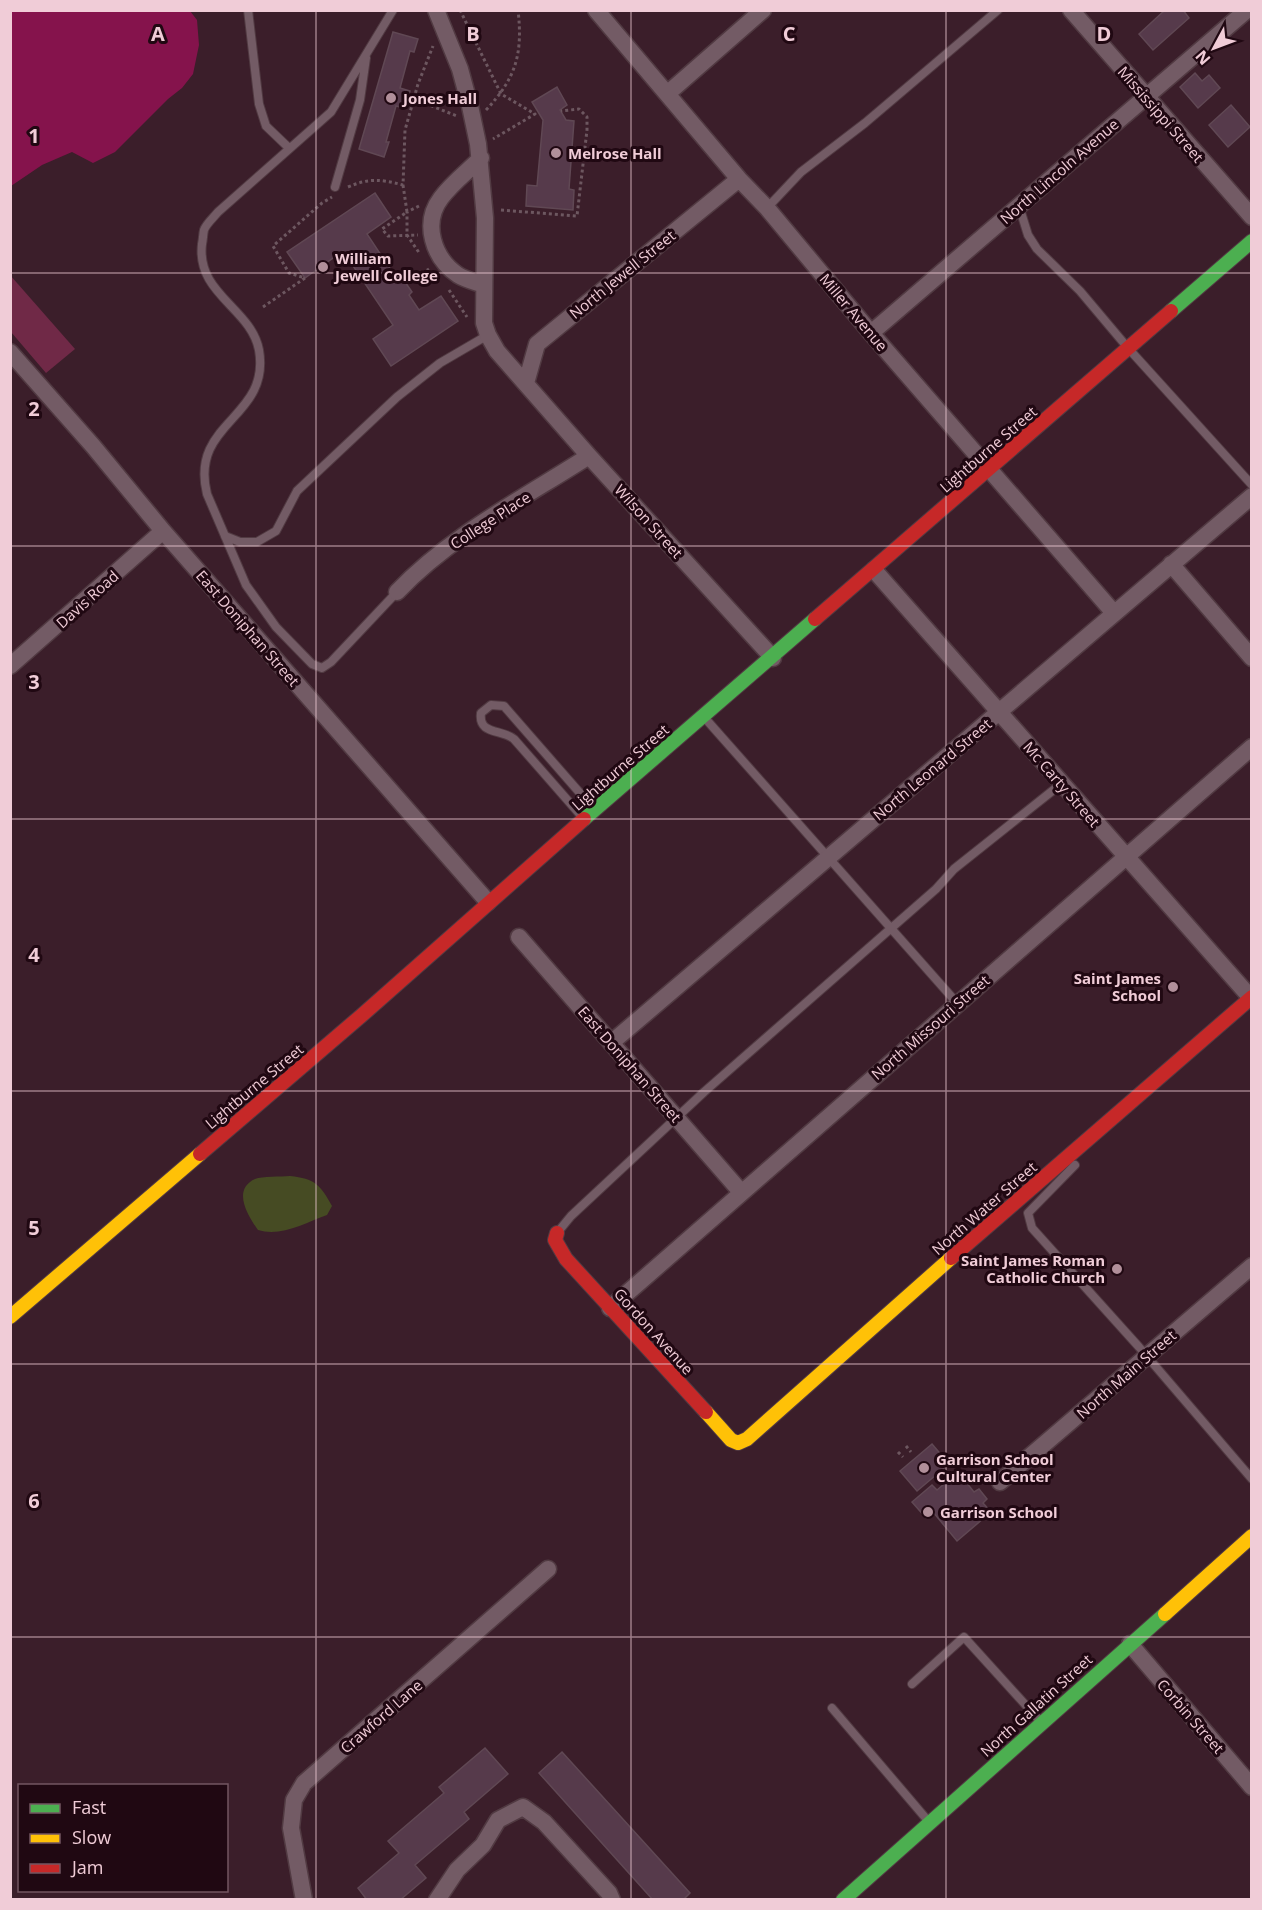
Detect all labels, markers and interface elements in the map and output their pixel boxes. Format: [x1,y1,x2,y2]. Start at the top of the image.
north arrow [1184,18,1244,78]
text: A [151,20,165,47]
text: B [466,20,480,47]
text: C [783,20,796,47]
text: D [1097,20,1111,47]
text: N [1190,46,1215,70]
street label: Mississippi Street [1114,62,1208,166]
place label: Jones Hall [401,88,477,108]
marker: Jones Hall [384,91,398,105]
street label: North Lincoln Avenue [995,114,1123,228]
text: 1 [28,122,40,149]
place label: Melrose Hall [568,143,662,163]
marker: Melrose Hall [549,146,563,160]
street label: North Jewell Street [565,225,679,323]
place label: William Jewell College [333,248,438,285]
marker: William Jewell College [316,260,330,274]
street label: Miller Avenue [816,269,892,355]
text: 2 [28,395,40,422]
street label: Lightburne Street [935,401,1041,497]
street label: Wilson Street [611,480,687,562]
street label: College Place [446,487,534,553]
street label: Davis Road [52,566,122,632]
street label: East Doniphan Street [192,566,304,690]
text: 3 [28,668,40,695]
street label: North Leonard Street [869,714,995,824]
street label: Lightburne Street [567,719,673,815]
street label: Mc Carty Street [1019,737,1105,831]
text: 4 [28,941,40,968]
place label: Saint James School [1074,968,1161,1005]
street label: North Missouri Street [867,970,993,1084]
marker: Saint James School [1166,980,1180,994]
street label: East Doniphan Street [574,1002,686,1126]
street label: Lightburne Street [201,1039,307,1133]
street label: North Water Street [927,1157,1041,1259]
text: 5 [28,1214,40,1241]
place label: Saint James Roman Catholic Church [961,1250,1105,1287]
marker: Saint James Roman Catholic Church [1110,1262,1124,1276]
street label: Gordon Avenue [610,1284,698,1378]
street label: North Main Street [1072,1325,1180,1423]
place label: Garrison School Cultural Center [936,1449,1054,1486]
marker: Garrison School Cultural Center [917,1461,931,1475]
text: 6 [28,1487,40,1514]
place label: Garrison School [940,1502,1058,1522]
marker: Garrison School [921,1505,935,1519]
street label: North Gallatin Street [976,1649,1096,1761]
street label: Crawford Lane [336,1675,426,1757]
street label: Corbin Street [1153,1675,1229,1757]
legend [18,1784,228,1892]
text: Fast [72,1795,106,1819]
text: Slow [72,1825,111,1849]
text: Jam [70,1855,104,1879]

